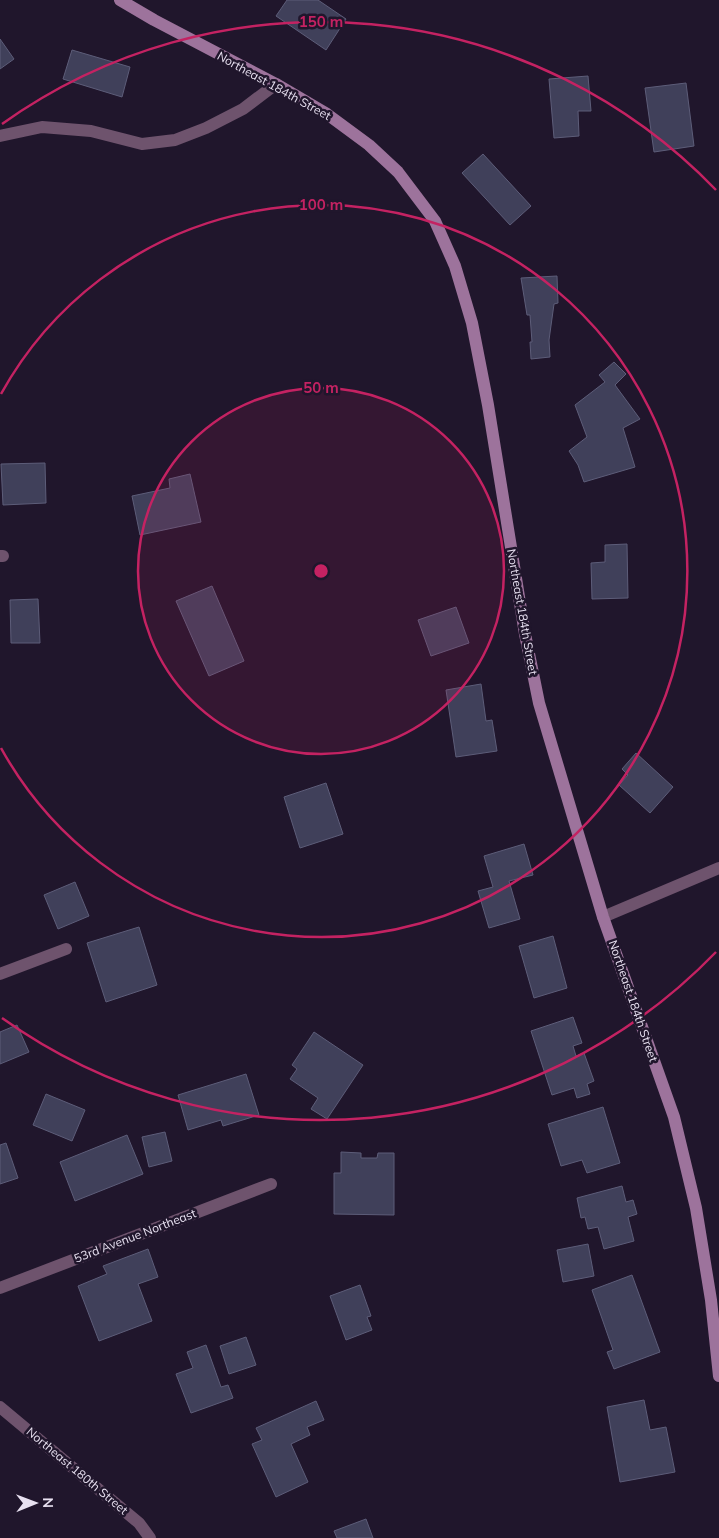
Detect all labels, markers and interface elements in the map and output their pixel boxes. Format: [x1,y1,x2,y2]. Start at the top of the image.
text: 150 m [299,12,343,31]
street label: Northeast 184th Street [215,48,334,123]
text: 100 m [299,195,343,214]
text: 50 m [303,378,339,397]
street label: Northeast 184th Street [504,548,541,676]
centre of rings [312,562,330,580]
street label: Northeast 184th Street [606,938,661,1064]
street label: 53rd Avenue Northeast [72,1205,198,1266]
street label: Northeast 180th Street [23,1424,131,1518]
north arrow [10,1478,60,1528]

